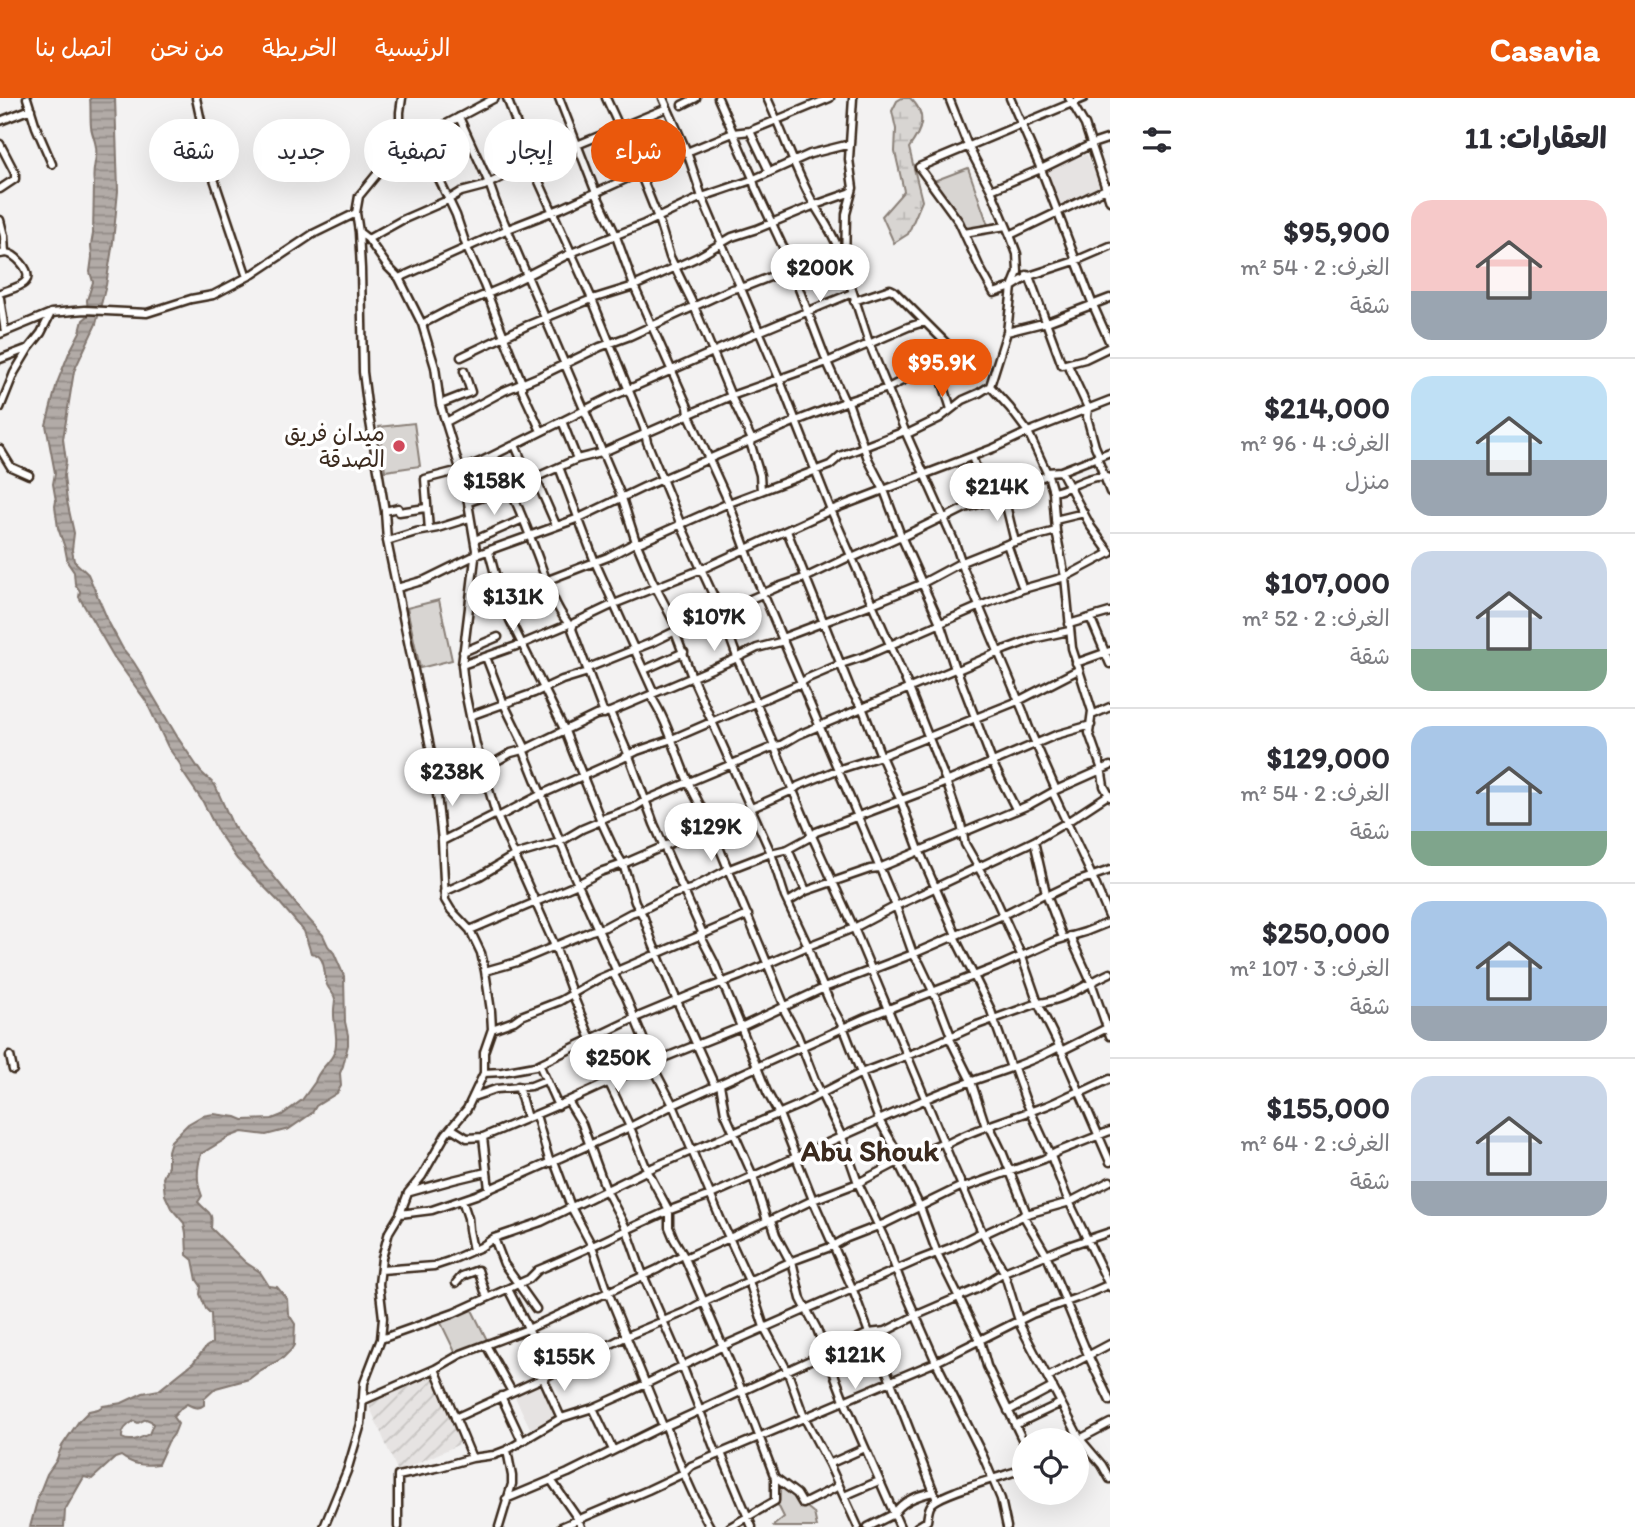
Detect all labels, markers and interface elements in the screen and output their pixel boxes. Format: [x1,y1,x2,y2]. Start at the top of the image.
text: Casavia [1490,30,1600,69]
text: اتصل بنا [35,33,112,62]
text: من نحن [150,33,224,62]
text: الخريطة [262,33,337,62]
text: الرئيسية [375,33,450,62]
chip: شقة [149,119,239,182]
chip: جديد [253,119,350,182]
chip: تصفية [364,119,470,182]
chip: إيجار [484,119,577,182]
chip: شراء [591,119,686,182]
text: العقارات: 11 [1465,119,1607,156]
icon: filters [1138,121,1176,159]
text: $95,900 [1284,213,1390,250]
icon: home [1467,228,1551,312]
pin: $200K [771,244,869,304]
text: $200K [787,253,853,281]
text: الغرف: 2 · 54 m² [1241,253,1390,281]
text: شقة [1350,291,1390,319]
pin: $95.9K [885,340,999,399]
text: $95.9K [908,348,976,376]
text: $214,000 [1265,389,1390,426]
icon: home [1467,404,1551,488]
place label: ميدان فريق الصدقة [284,419,385,473]
text: الغرف: 4 · 96 m² [1241,429,1390,457]
marker: ميدان فريق الصدقة [391,438,407,454]
pin: $158K [445,458,543,517]
pin: $214K [948,464,1046,523]
text: $158K [463,466,525,494]
text: منزل [1345,467,1390,495]
text: $214K [966,472,1028,500]
text: $107,000 [1265,564,1390,601]
pin: $131K [464,574,562,633]
icon: home [1467,579,1551,663]
text: $131K [483,582,543,610]
pin: $107K [665,594,763,653]
text: $107K [683,602,745,630]
text: الغرف: 2 · 52 m² [1242,604,1390,632]
text: شقة [1350,642,1390,670]
text: $129,000 [1267,739,1390,776]
pin: $238K [403,748,501,808]
icon: home [1467,754,1551,838]
text: $238K [420,757,484,785]
text: الغرف: 2 · 54 m² [1241,779,1390,807]
pin: $129K [662,804,760,863]
text: $129K [680,812,742,840]
text: شقة [1350,817,1390,845]
text: $250,000 [1262,914,1390,951]
icon: home [1467,929,1551,1013]
text: الغرف: 3 · 107 m² [1230,954,1390,982]
text: شقة [1350,992,1390,1020]
pin: $250K [569,1034,667,1094]
text: $250K [586,1043,650,1071]
text: $155,000 [1267,1089,1390,1126]
icon: home [1467,1104,1551,1188]
text: الغرف: 2 · 64 m² [1240,1129,1390,1157]
district label: Abu Shouk [800,1132,939,1169]
text: شقة [1350,1167,1390,1195]
pin: $121K [806,1332,904,1391]
pin: $155K [515,1334,613,1393]
text: $121K [825,1340,885,1368]
text: $155K [533,1342,595,1370]
map controls [1012,1428,1089,1505]
button: locate [1012,1428,1089,1505]

